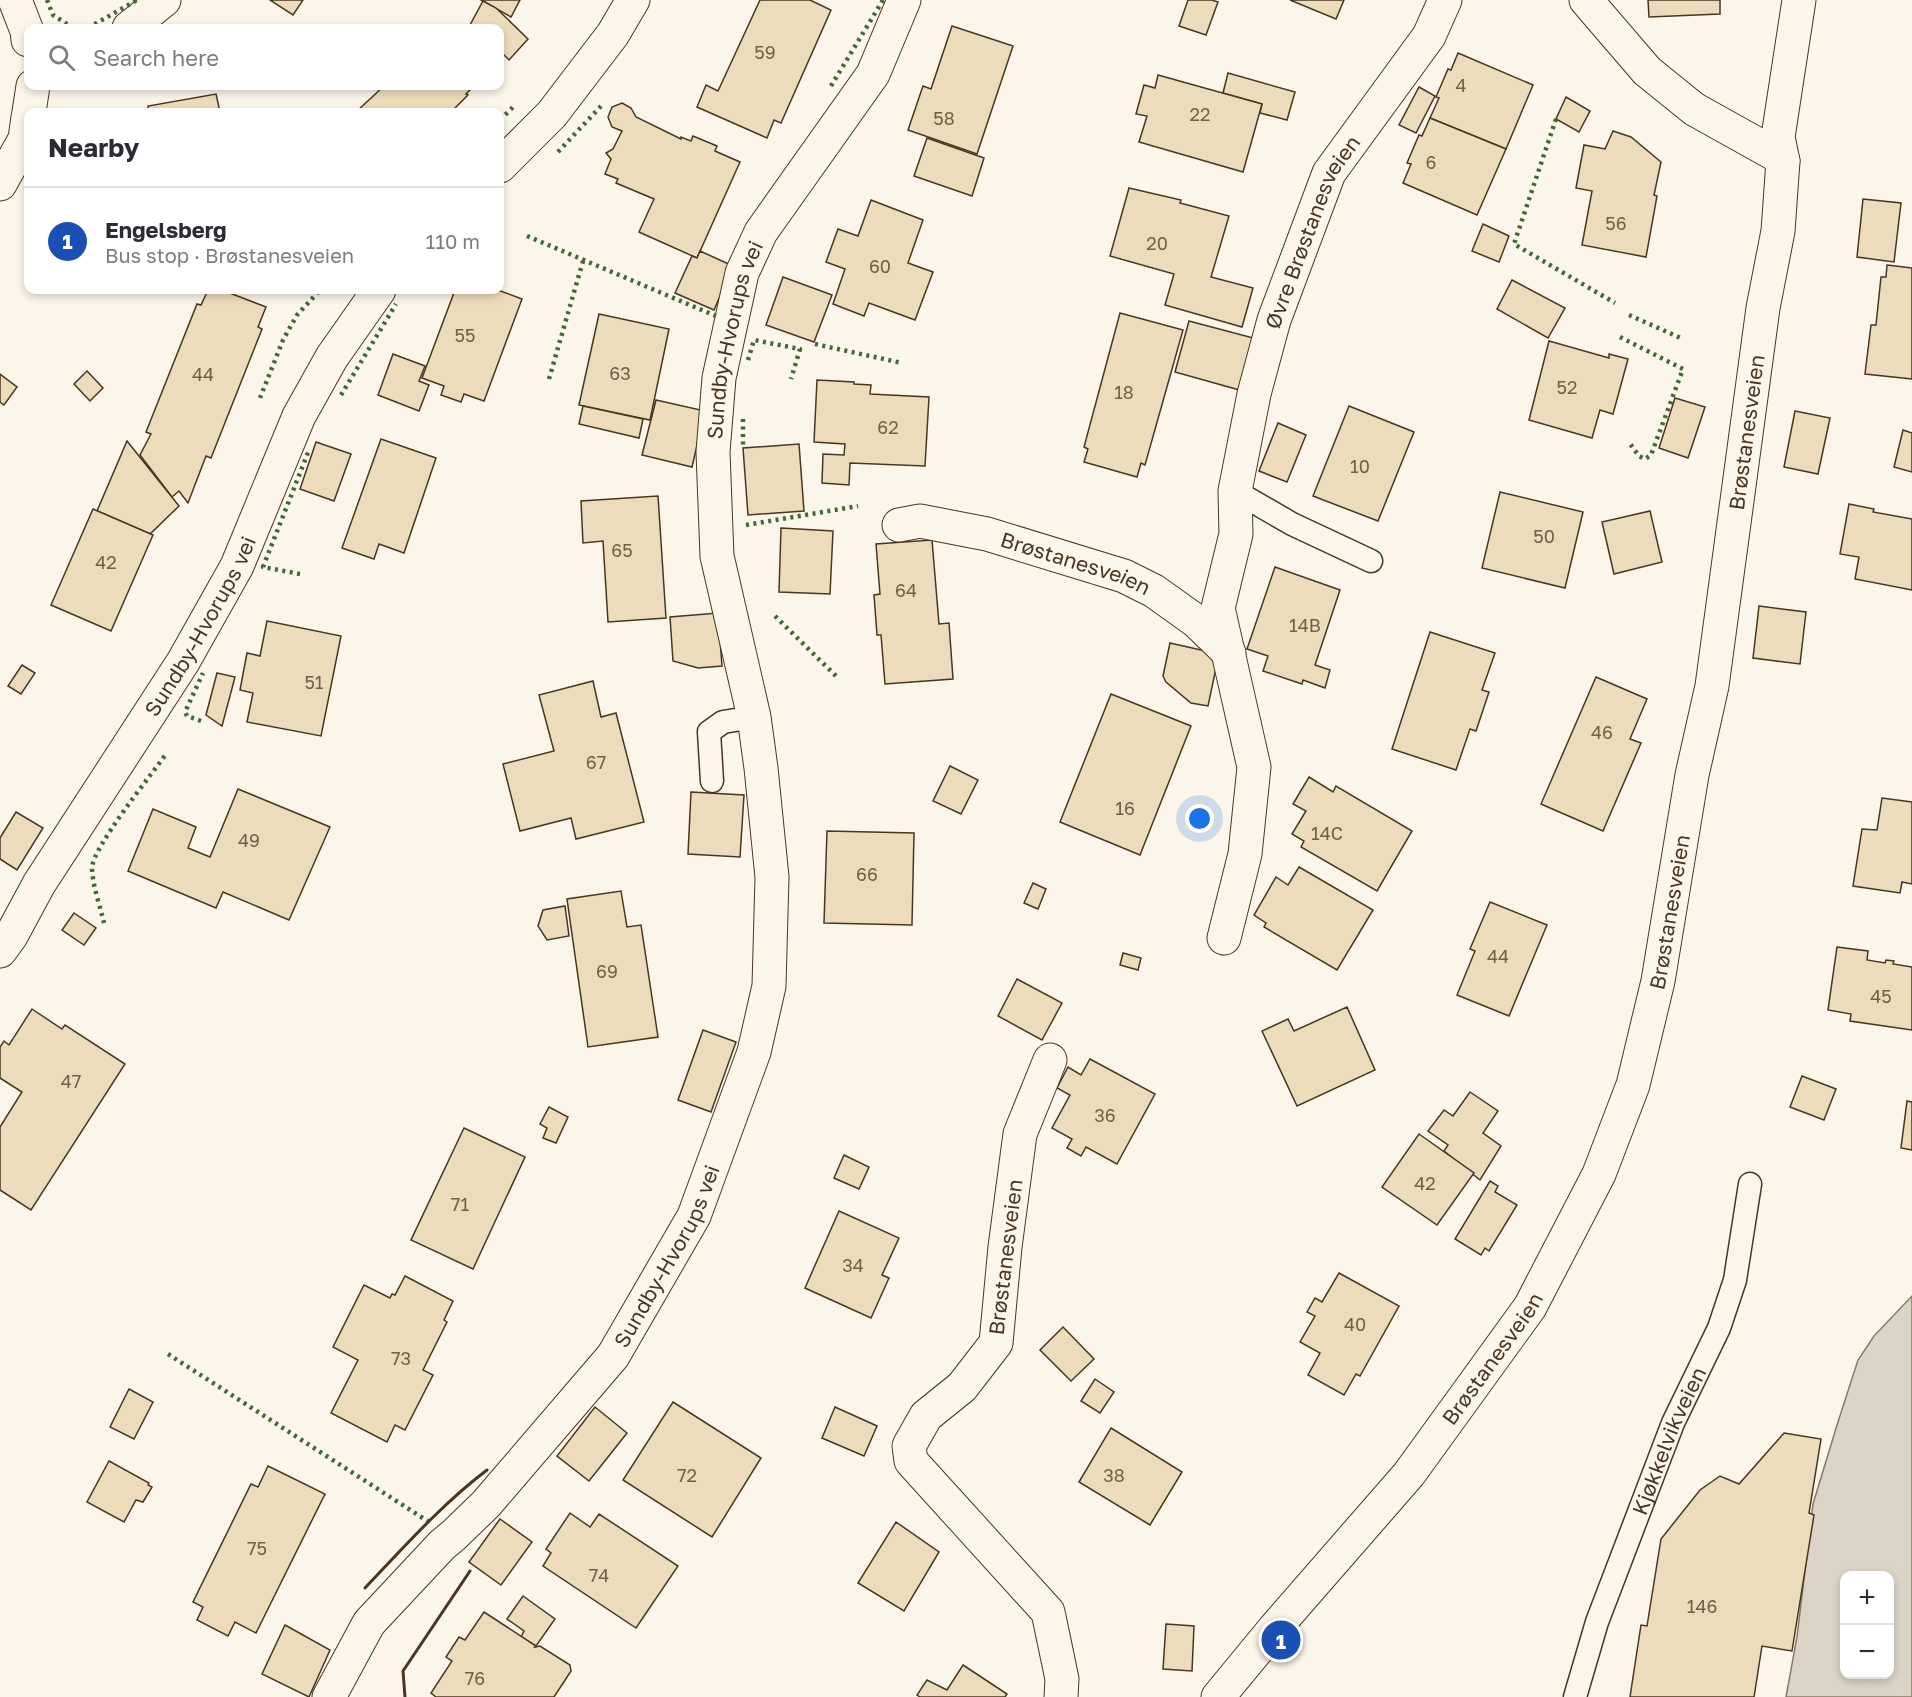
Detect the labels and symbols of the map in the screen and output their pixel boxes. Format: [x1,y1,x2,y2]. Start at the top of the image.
house number: 59 [754,41,776,63]
house number: 4 [1456,74,1467,96]
house number: 22 [1190,103,1210,125]
house number: 58 [933,107,955,129]
street label: Øvre Brøstanesveien [1259,130,1365,332]
house number: 6 [1426,151,1436,173]
house number: 56 [1605,212,1627,234]
house number: 20 [1146,232,1168,254]
street label: Sundby-Hvorups vei [701,236,768,440]
house number: 60 [869,255,891,277]
house number: 55 [455,324,475,346]
street label: Brøstanesveien [1723,353,1770,512]
house number: 63 [609,362,631,384]
house number: 44 [192,363,214,385]
house number: 52 [1557,376,1577,398]
house number: 18 [1114,381,1134,403]
house number: 62 [877,416,899,438]
house number: 10 [1350,455,1370,477]
house number: 50 [1533,525,1555,547]
street label: Brøstanesveien [998,526,1155,600]
street label: Sundby-Hvorups vei [138,532,261,721]
house number: 65 [611,539,633,561]
house number: 42 [95,551,117,573]
house number: 64 [895,579,917,601]
house number: 14B [1289,614,1321,636]
house number: 51 [304,671,324,693]
house number: 46 [1591,721,1613,743]
house number: 67 [586,751,606,773]
house number: 16 [1115,797,1135,819]
your location [1185,804,1214,833]
house number: 14C [1311,822,1343,844]
house number: 49 [238,829,260,851]
street label: Brøstanesveien [1643,832,1695,992]
house number: 66 [856,863,878,885]
house number: 44 [1487,945,1509,967]
house number: 69 [596,960,618,982]
house number: 45 [1870,985,1892,1007]
house number: 47 [61,1070,81,1092]
house number: 36 [1094,1104,1116,1126]
street label: Sundby-Hvorups vei [608,1161,725,1352]
house number: 42 [1414,1172,1436,1194]
street label: Brøstanesveien [983,1178,1027,1336]
house number: 71 [451,1193,469,1215]
house number: 34 [842,1254,864,1276]
street label: Brøstanesveien [1436,1288,1548,1430]
house number: 40 [1344,1313,1366,1335]
house number: 73 [391,1347,411,1369]
street label: Kjøkkelvikveien [1626,1362,1711,1519]
house number: 72 [677,1464,697,1486]
house number: 38 [1103,1464,1125,1486]
house number: 75 [247,1537,267,1559]
house number: 74 [589,1564,609,1586]
house number: 146 [1687,1595,1717,1617]
pin: 1 [1262,1618,1300,1662]
house number: 76 [465,1667,485,1689]

